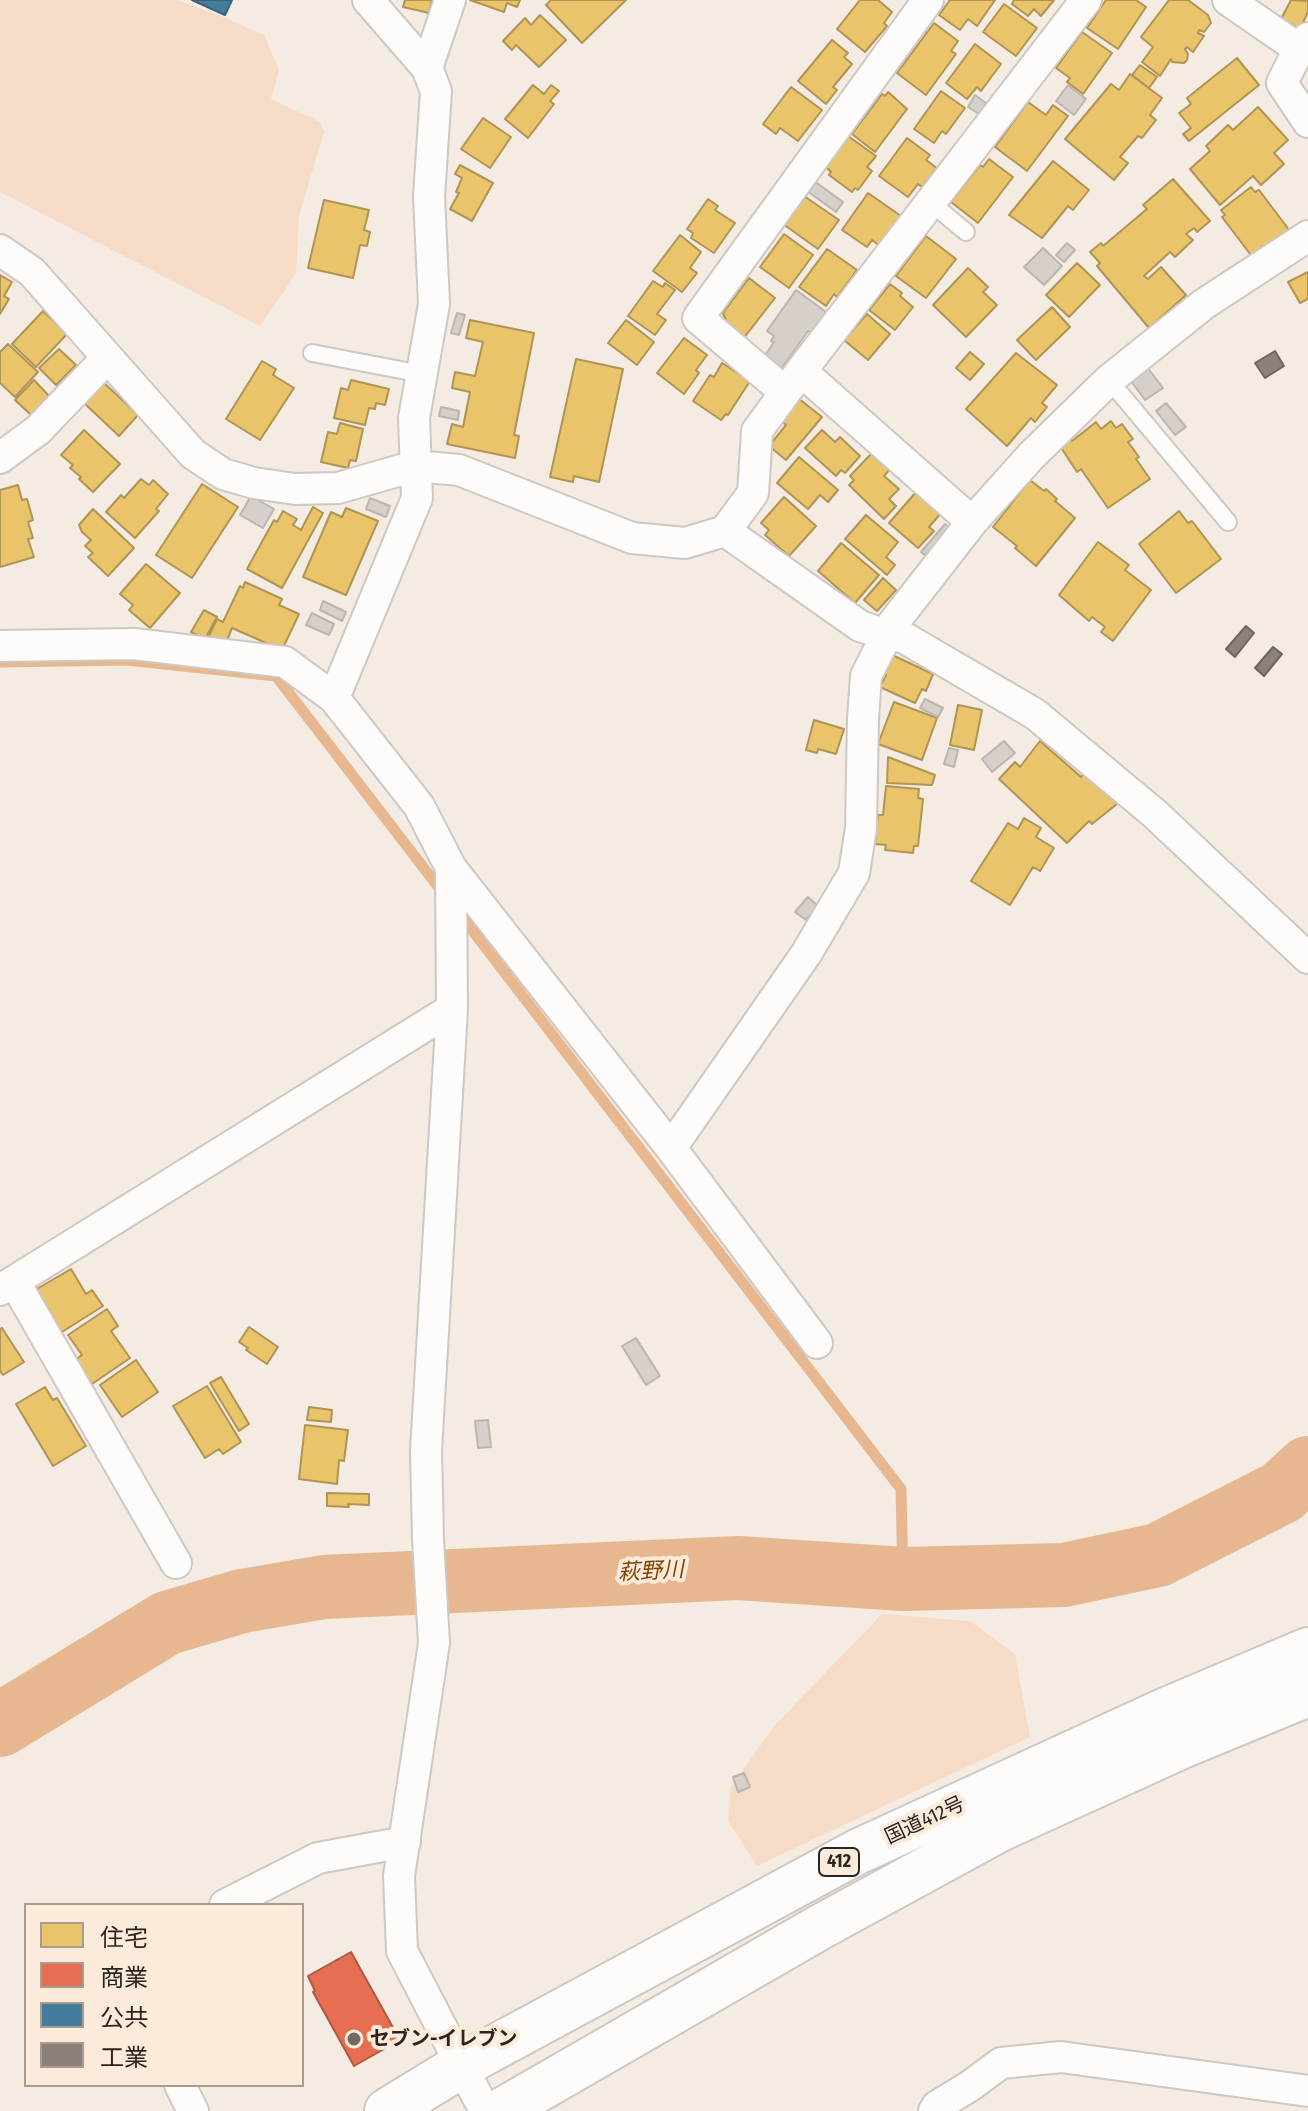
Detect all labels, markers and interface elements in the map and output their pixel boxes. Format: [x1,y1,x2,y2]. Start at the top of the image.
water label: 萩野川 [617,1557,685,1587]
street label: 国道412号 [881,1792,969,1850]
road number: 412 [819,1848,859,1876]
legend [24,1903,304,2087]
text: 住宅 [100,1924,148,1952]
text: 商業 [100,1964,148,1992]
text: 公共 [100,2004,148,2032]
place label: セブン-イレブン [370,2027,517,2051]
marker: セブン-イレブン [345,2030,363,2048]
text: 工業 [100,2044,148,2072]

